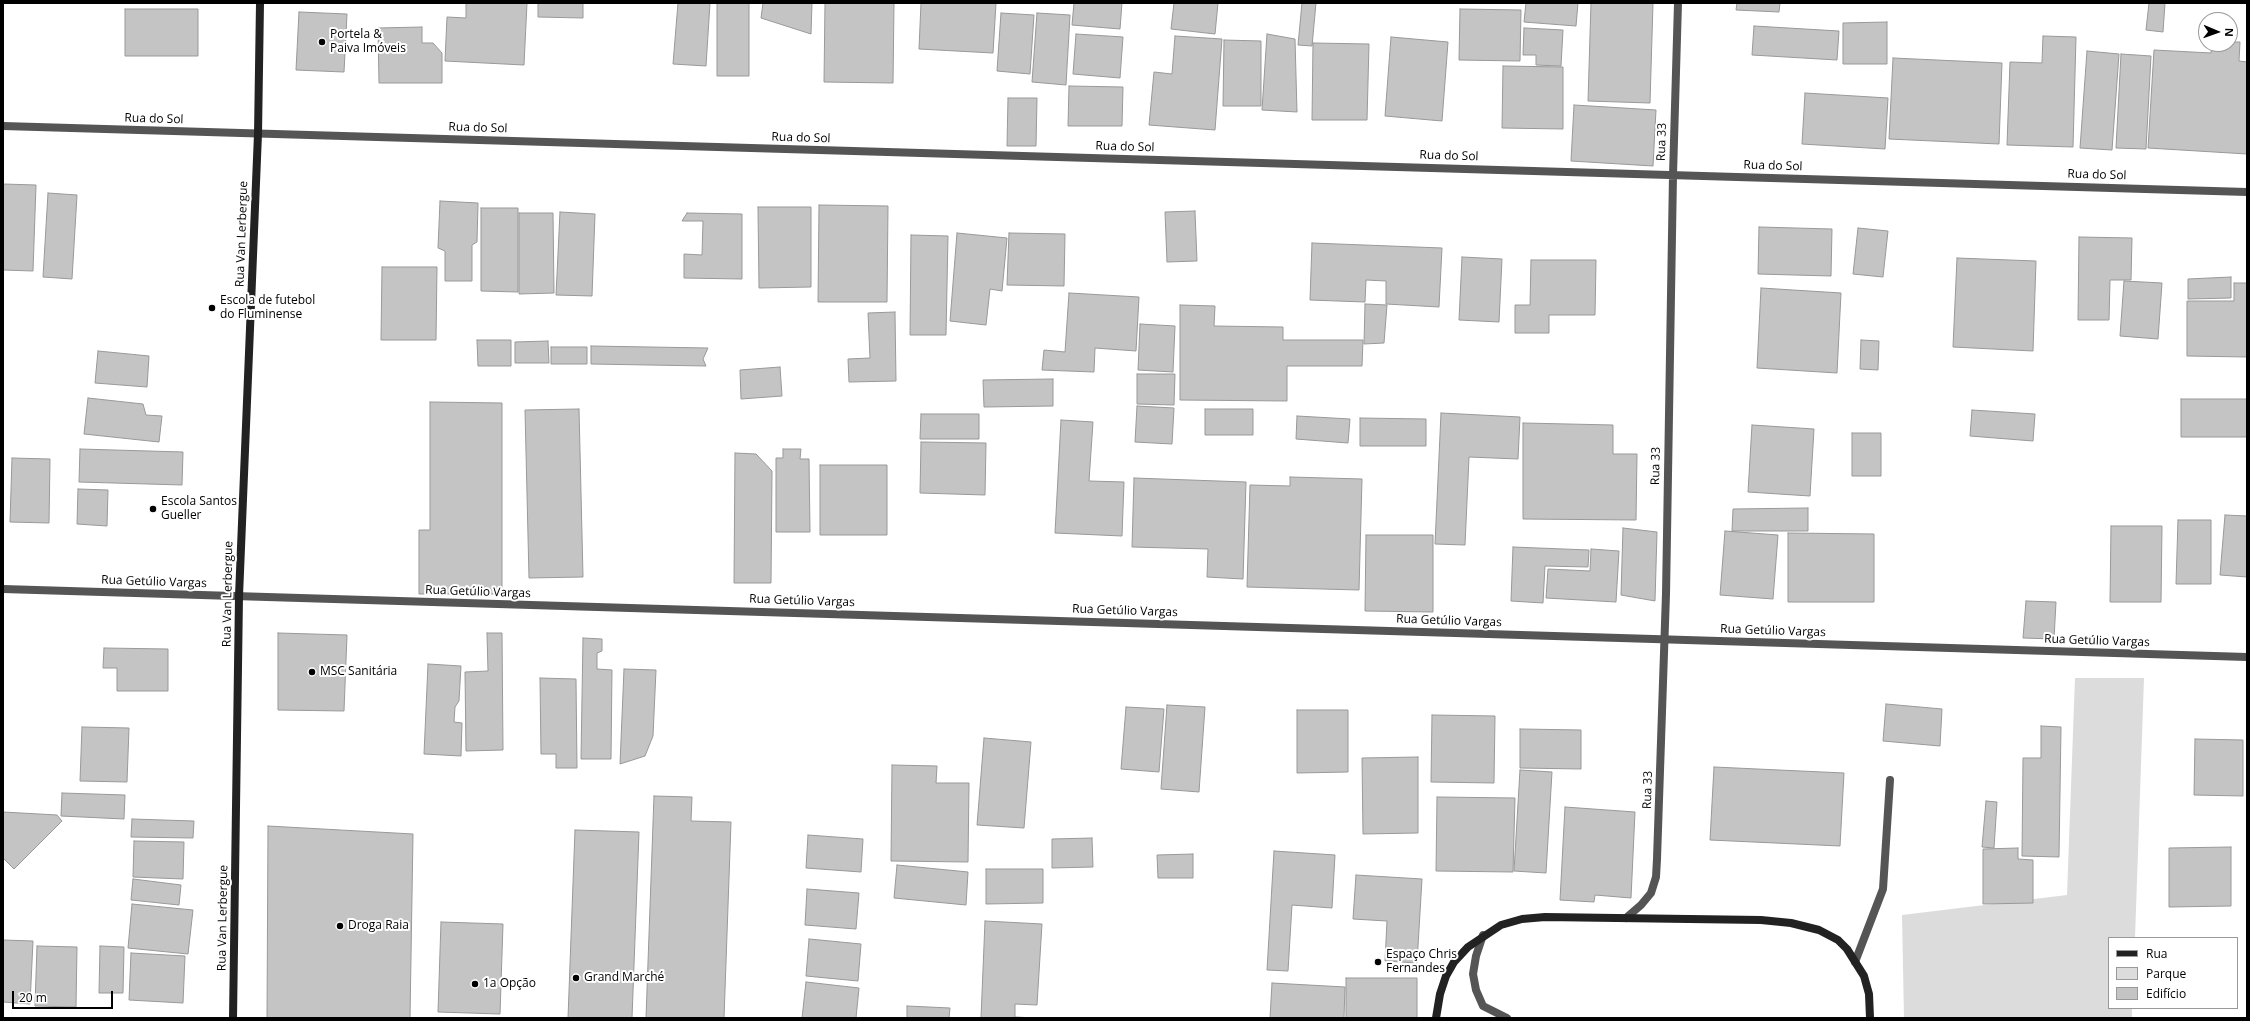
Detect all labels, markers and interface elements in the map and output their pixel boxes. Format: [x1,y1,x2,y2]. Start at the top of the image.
north arrow [2198,12,2238,52]
place label: Portela & Paiva Imóveis [330,28,406,56]
text: N [2222,28,2237,37]
marker: Portela & Paiva Imóveis [317,37,327,47]
street label: Rua do Sol [124,111,184,127]
street label: Rua do Sol [448,120,508,136]
street label: Rua 33 [1654,123,1670,161]
street label: Rua do Sol [771,130,831,146]
street label: Rua do Sol [1095,139,1155,155]
street label: Rua do Sol [1419,148,1479,164]
street label: Rua do Sol [1743,158,1803,174]
street label: Rua do Sol [2067,167,2127,183]
street label: Rua Van Lerbergue [233,181,251,287]
place label: Escola de futebol do Fluminense [220,294,315,322]
marker: Escola de futebol do Fluminense [207,303,217,313]
street label: Rua 33 [1648,447,1664,485]
place label: Escola Santos Gueller [161,495,237,523]
marker: Escola Santos Gueller [148,504,158,514]
street label: Rua Van Lerbergue [220,541,236,647]
street label: Rua Getúlio Vargas [101,573,207,591]
street label: Rua Getúlio Vargas [425,583,531,601]
street label: Rua Getúlio Vargas [749,592,855,610]
street label: Rua Getúlio Vargas [1072,602,1178,620]
street label: Rua Getúlio Vargas [1396,612,1502,630]
street label: Rua Getúlio Vargas [1720,622,1826,640]
street label: Rua Getúlio Vargas [2044,632,2150,650]
place label: MSC Sanitária [320,665,397,679]
marker: MSC Sanitária [307,667,317,677]
street label: Rua 33 [1640,771,1656,809]
street label: Rua Van Lerbergue [215,865,231,971]
place label: Droga Raia [348,919,409,933]
marker: Droga Raia [335,921,345,931]
legend [2108,937,2238,1009]
text: Rua [2146,945,2167,962]
place label: Espaço Chris Fernandes [1386,948,1457,976]
marker: Espaço Chris Fernandes [1373,957,1383,967]
text: Parque [2146,965,2186,982]
place label: Grand Marché [584,971,664,985]
marker: Grand Marché [571,973,581,983]
place label: 1a Opção [483,977,536,991]
marker: 1a Opção [470,979,480,989]
scale bar [14,983,115,1009]
text: Edifício [2146,985,2186,1002]
text: 20 m [19,989,47,1006]

